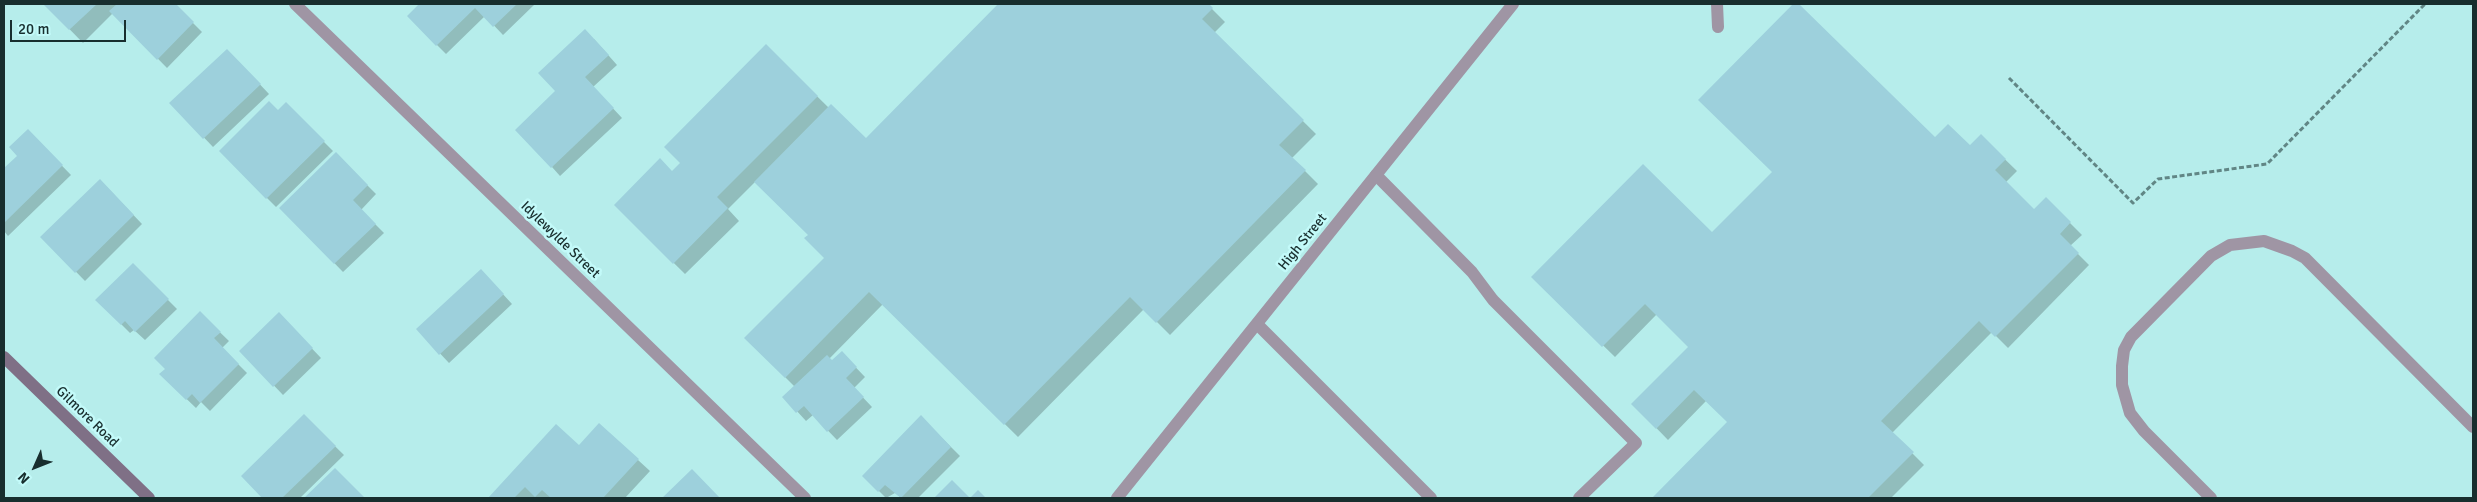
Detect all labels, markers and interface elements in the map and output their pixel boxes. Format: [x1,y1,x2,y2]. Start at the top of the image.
scale bar [12,10,129,42]
text: 20 m [18,20,49,38]
street label: Idylewylde Street [517,198,603,282]
street label: High Street [1275,210,1331,274]
street label: Gilmore Road [52,383,122,451]
north arrow [10,442,60,492]
text: N [14,468,33,487]

